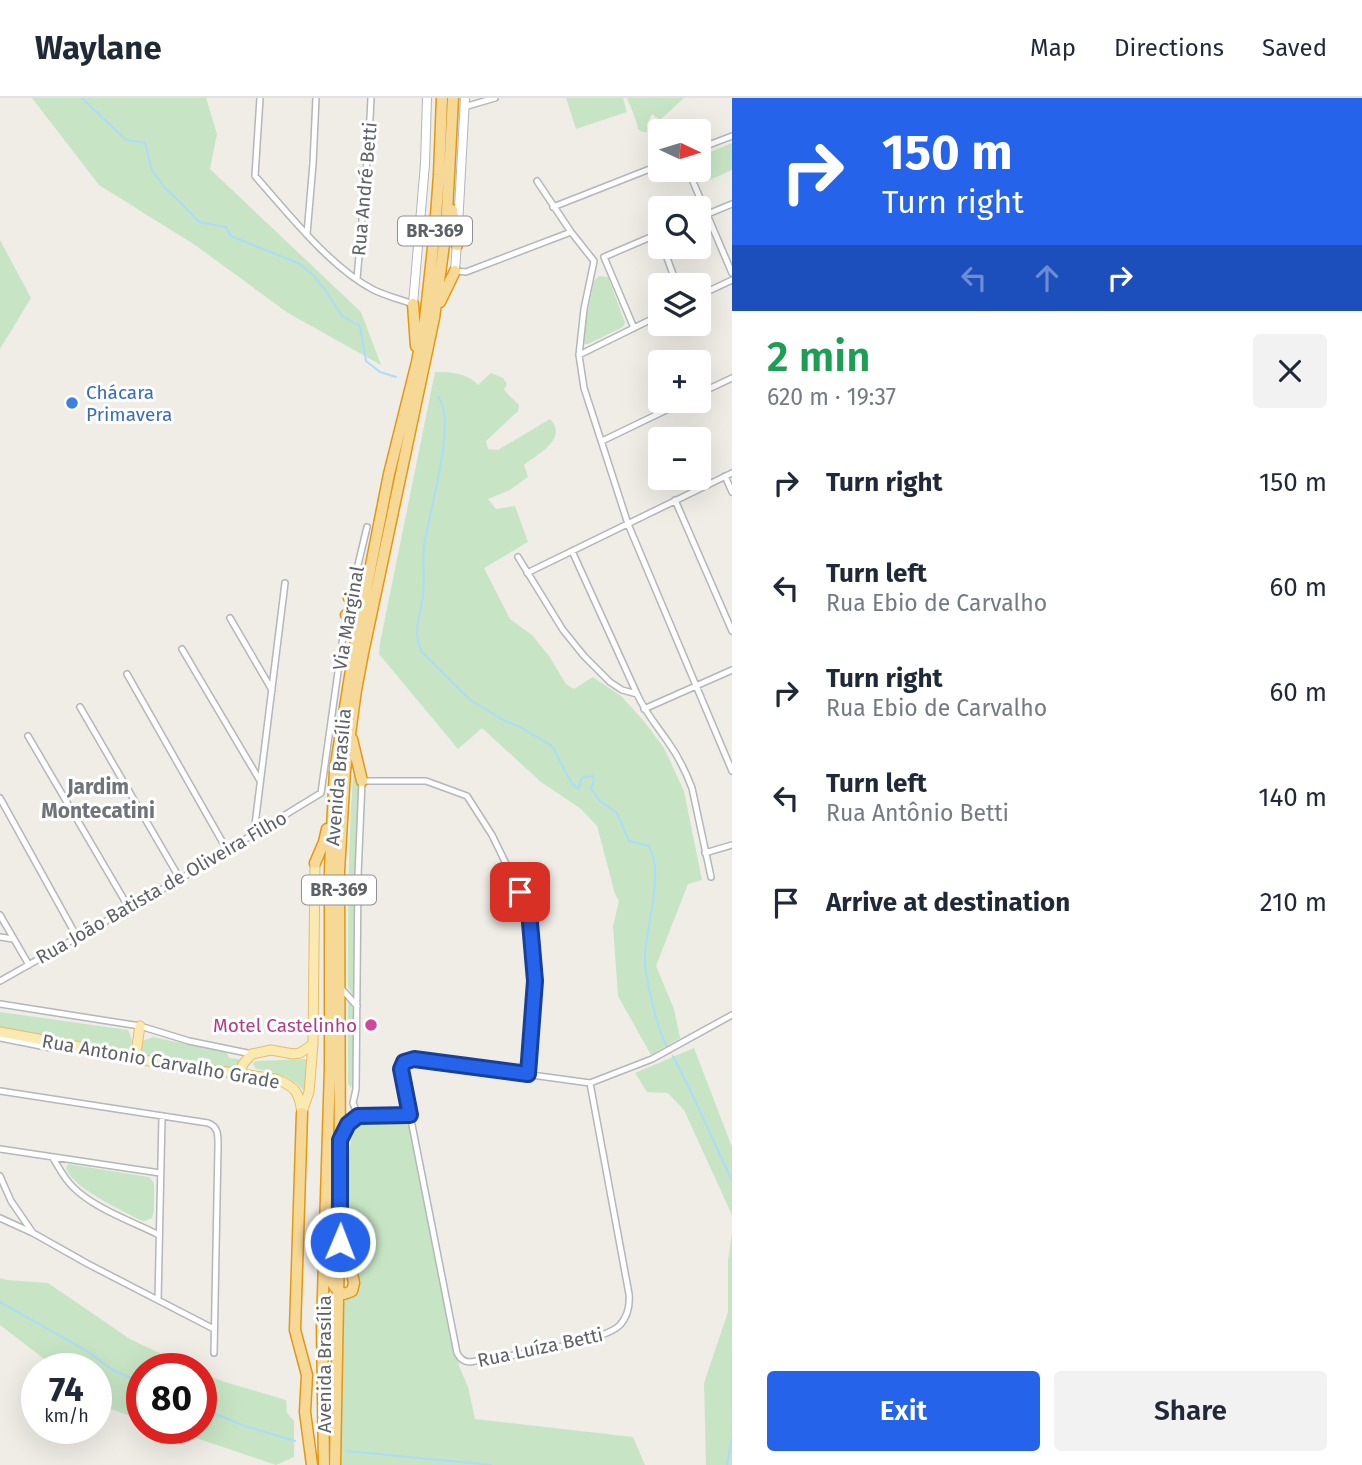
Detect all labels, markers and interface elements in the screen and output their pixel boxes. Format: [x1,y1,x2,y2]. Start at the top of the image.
text: Waylane [35,28,162,68]
text: Map [1030,34,1076,62]
text: Directions [1114,34,1224,62]
text: Saved [1262,34,1327,62]
north arrow [648,119,710,182]
map controls [648,119,711,490]
street label: Rua André Betti [347,121,382,257]
text: 150 m [882,123,1013,182]
icon: right [767,126,858,217]
text: Turn right [882,183,1024,221]
button: search [648,196,711,259]
road number: BR-369 [398,216,472,246]
icon: left [955,259,993,297]
icon: ahead [1028,259,1066,297]
icon: right [1101,259,1139,297]
button: layers [648,273,711,336]
text: 2 min [767,332,871,382]
button: close [1253,334,1327,408]
button: + [648,350,711,413]
place label: Chácara Primavera [86,381,172,426]
text: 620 m · 19:37 [767,383,896,411]
marker: Chácara Primavera [64,395,80,411]
button: − [648,427,711,490]
icon: right [767,464,805,502]
text: Turn right [826,467,943,498]
text: 150 m [1259,467,1327,498]
text: Turn left [826,558,927,589]
street label: Via Marginal [328,564,369,672]
icon: left [767,569,805,607]
text: 60 m [1269,572,1327,603]
text: Rua Ebio de Carvalho [826,589,1047,617]
text: Turn right [826,663,943,694]
icon: right [767,674,805,712]
text: 60 m [1269,677,1327,708]
text: Rua Ebio de Carvalho [826,694,1047,722]
street label: Avenida Brasília [321,707,356,847]
text: Turn left [826,768,927,799]
district label: Jardim Montecatini [41,774,155,824]
icon: left [767,779,805,817]
text: 140 m [1258,782,1327,813]
text: Rua Antônio Betti [826,799,1009,827]
street label: Rua João Batista de Oliveira Filho [32,806,291,969]
pin [490,862,550,922]
icon: arrive [501,873,539,911]
road number: BR-369 [302,876,376,904]
icon: arrive [767,884,805,922]
text: Arrive at destination [826,887,1070,918]
text: 210 m [1260,887,1327,918]
place label: Motel Castelinho [213,1014,357,1037]
marker: Motel Castelinho [363,1017,379,1033]
street label: Rua Antonio Carvalho Grade [40,1029,282,1094]
position arrow [303,1205,377,1279]
street label: Avenida Brasília [313,1295,336,1433]
street label: Rua Luíza Betti [475,1323,605,1372]
speed limit sign: 80 [126,1353,217,1444]
text: 74 [49,1368,84,1410]
button: Exit [767,1371,1040,1451]
button: Share [1054,1371,1327,1451]
text: km/h [44,1405,89,1427]

